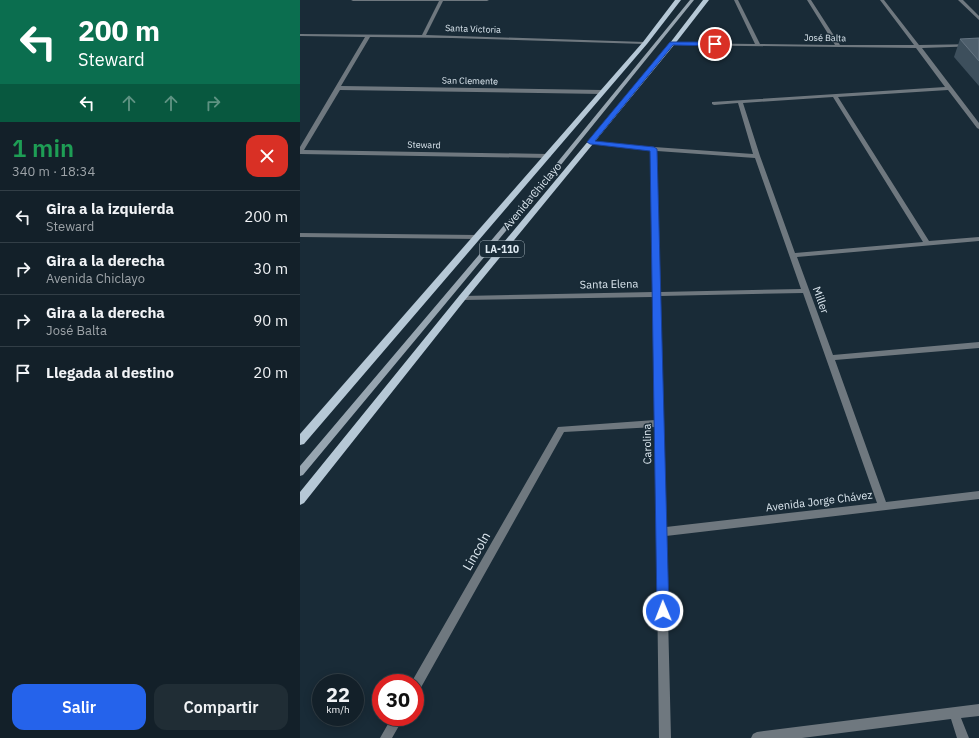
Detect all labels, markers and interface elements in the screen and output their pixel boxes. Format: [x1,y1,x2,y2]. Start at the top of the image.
text: 200 m [78,12,160,49]
icon: left [12,16,64,68]
street label: Santa Victoria [445,22,501,35]
pin [698,27,732,61]
street label: José Balta [804,32,846,43]
icon: arrive [704,33,726,55]
text: Steward [78,48,145,71]
street label: San Clemente [442,75,498,86]
icon: left [76,92,98,114]
icon: ahead [118,92,140,114]
icon: ahead [160,92,182,114]
icon: right [202,92,224,114]
text: 1 min [12,132,74,164]
button: close [246,135,288,177]
street label: Steward [407,139,441,150]
street label: Avenida Chiclayo [500,159,564,233]
text: 340 m · 18:34 [12,163,95,180]
text: Gira a la izquierda [46,199,174,218]
icon: left [12,206,34,228]
text: 200 m [244,207,288,226]
text: Steward [46,218,94,235]
road number: LA-110 [480,241,524,257]
text: Gira a la derecha [46,251,165,270]
icon: right [12,258,34,280]
text: 30 m [253,259,288,278]
text: Avenida Chiclayo [46,270,145,287]
street label: Santa Elena [580,276,638,292]
street label: Miller [810,285,832,315]
text: Gira a la derecha [46,303,165,322]
icon: right [12,310,34,332]
text: 90 m [253,311,288,330]
text: José Balta [46,322,107,339]
icon: arrive [12,362,34,384]
text: Llegada al destino [46,363,174,382]
text: 20 m [253,363,288,382]
street label: Carolina [640,423,654,464]
street label: Avenida Jorge Chávez [765,488,873,514]
street label: Lincoln [459,529,494,574]
position arrow [642,590,684,632]
speed limit sign: 30 [372,674,424,726]
text: 22 [326,681,350,708]
button: Salir [12,684,146,730]
button: Compartir [154,684,288,730]
text: km/h [326,703,350,716]

